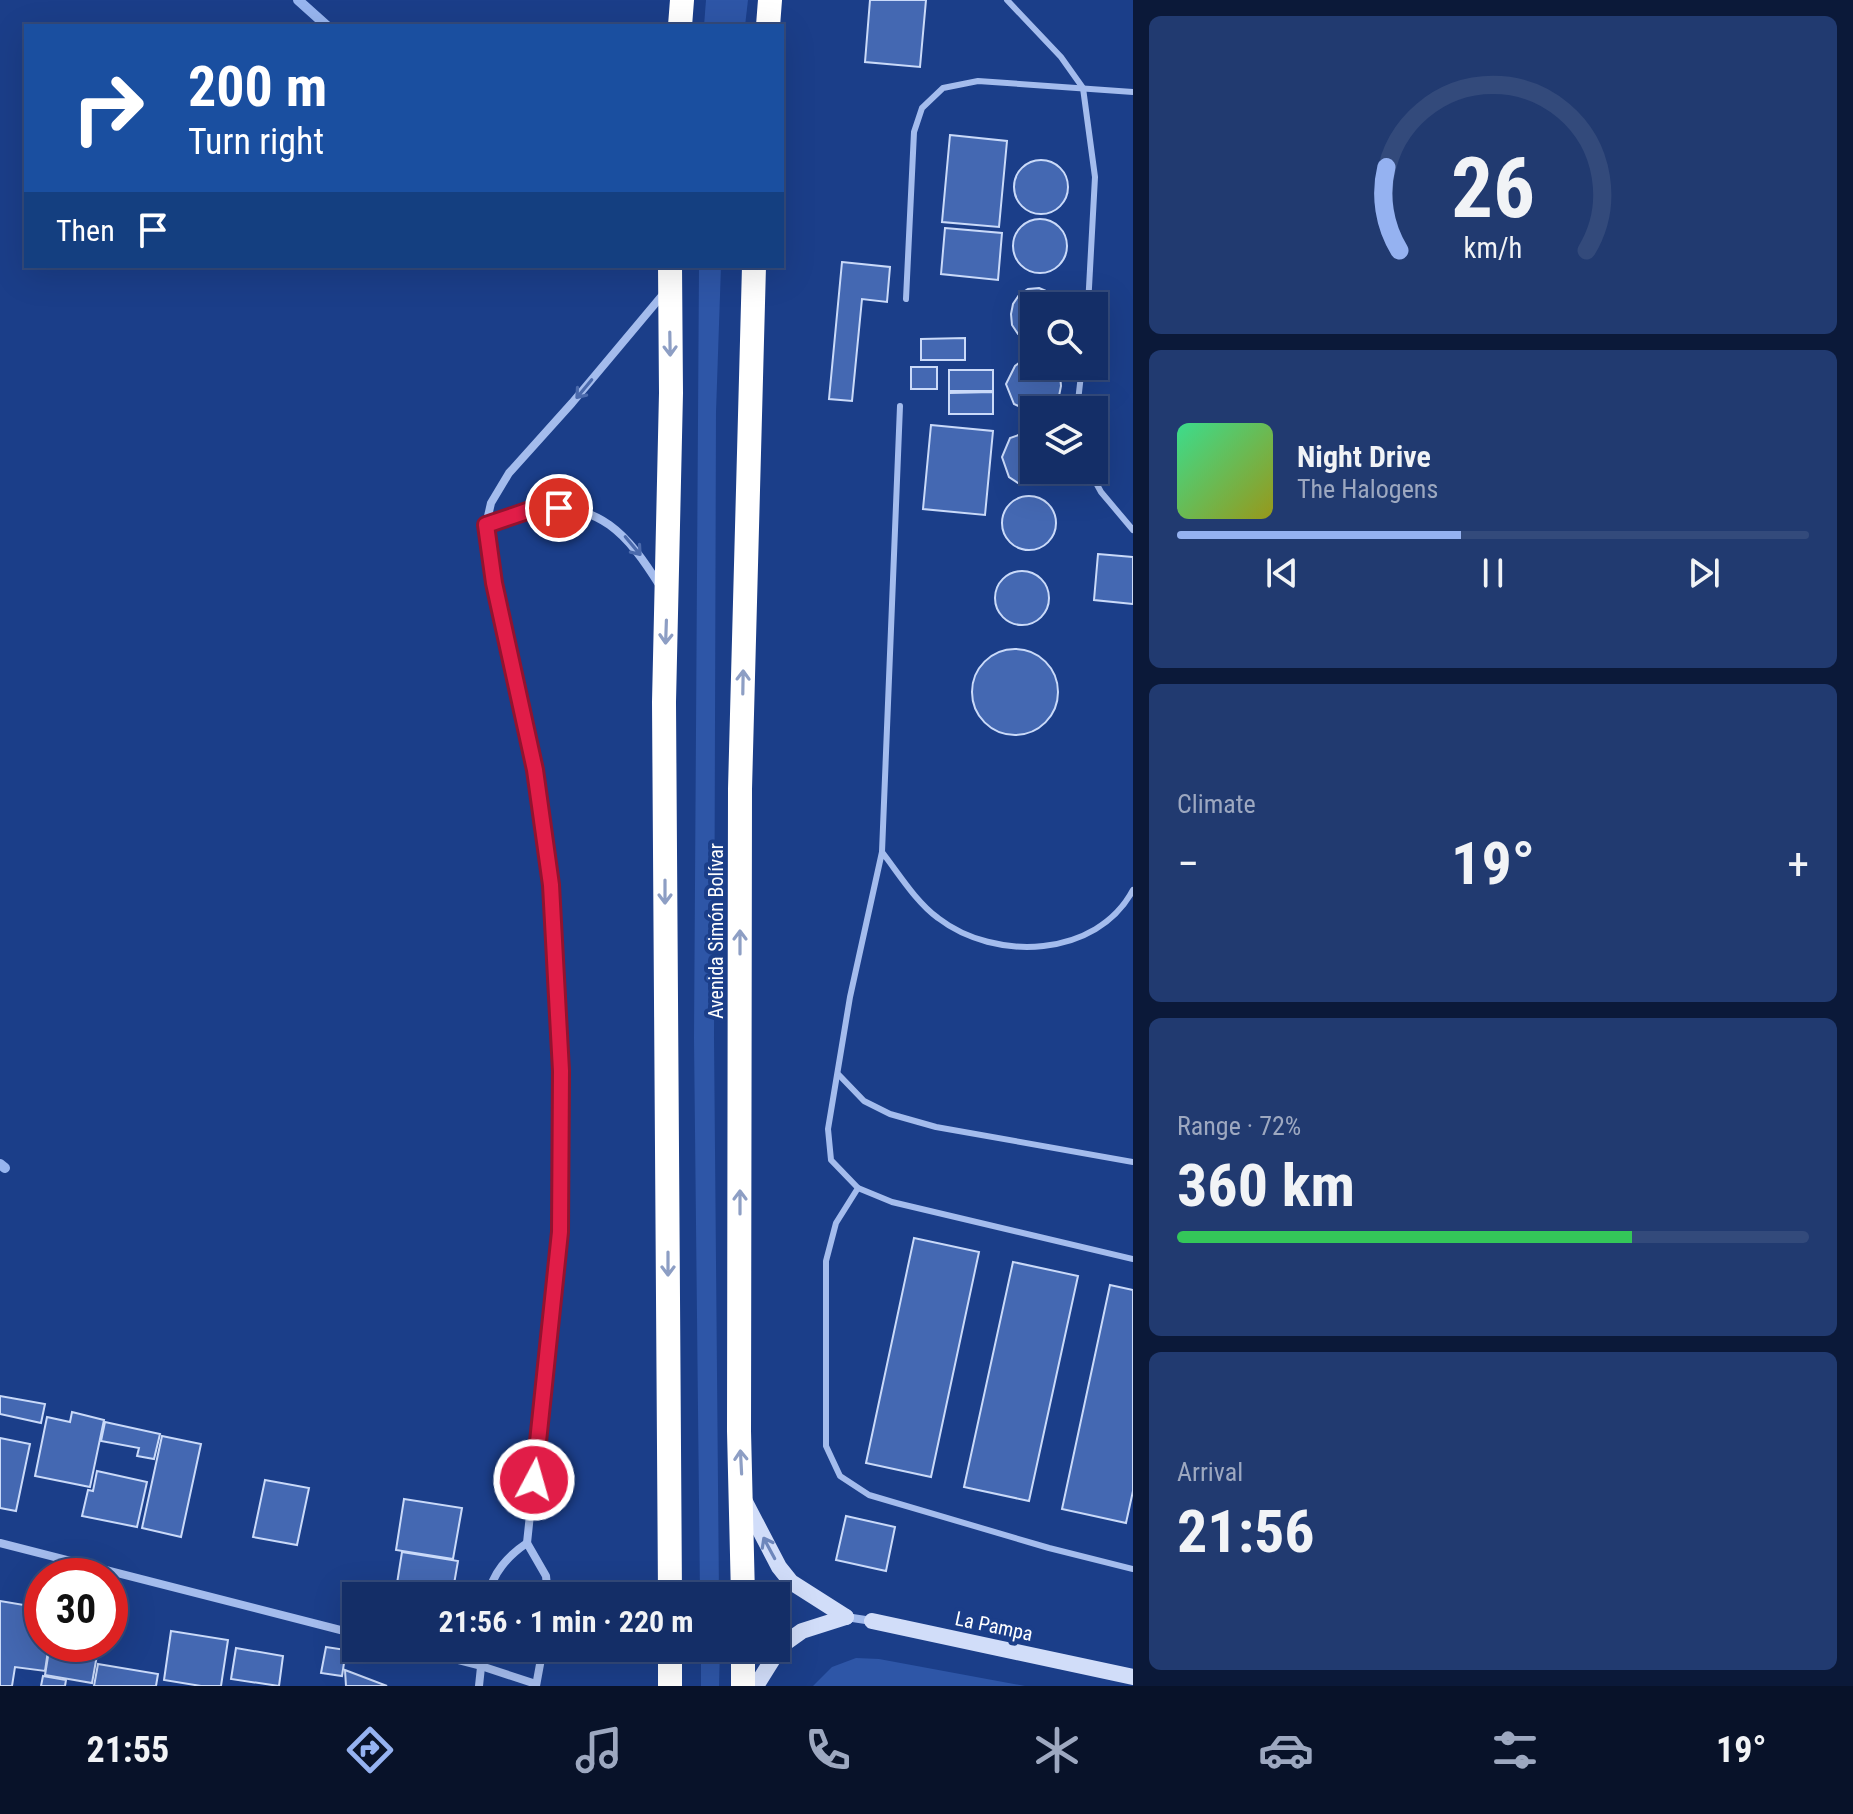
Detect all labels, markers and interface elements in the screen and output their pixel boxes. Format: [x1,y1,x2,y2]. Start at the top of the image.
text: 200 m [188,54,327,120]
icon: right [56,56,160,160]
text: Turn right [188,121,324,163]
text: 26 [1451,140,1535,237]
icon: arrive [131,208,175,252]
text: Then [56,213,115,248]
text: km/h [1464,231,1522,265]
map controls [1020,292,1108,484]
button: search [1020,292,1108,380]
one-way arrow [663,330,678,357]
one-way arrow [575,379,593,399]
button: layers [1020,396,1108,484]
text: Night Drive [1297,439,1431,474]
pin [525,474,593,542]
text: The Halogens [1297,474,1438,504]
icon: arrive [537,486,581,530]
one-way arrow [624,535,642,556]
icon: previous [1260,551,1304,595]
icon: pause [1471,551,1515,595]
icon: next [1682,551,1726,595]
one-way arrow [658,618,673,645]
one-way arrow [735,669,750,696]
text: Climate [1177,789,1256,819]
text: 19° [1451,828,1535,899]
text: − [1177,838,1199,890]
text: + [1787,838,1809,890]
street label: Avenida Simón Bolívar [704,843,728,1019]
one-way arrow [657,878,673,905]
one-way arrow [732,929,748,956]
text: Range · 72% [1177,1111,1301,1141]
text: 360 km [1177,1150,1355,1221]
one-way arrow [732,1189,748,1216]
one-way arrow [660,1250,676,1277]
position arrow [492,1438,576,1522]
one-way arrow [733,1449,748,1476]
text: Arrival [1177,1457,1243,1487]
text: 21:56 [1177,1496,1315,1567]
one-way arrow [761,1536,777,1560]
speed limit sign: 30 [24,1558,128,1662]
text: 21:56 · 1 min · 220 m [439,1604,693,1639]
street label: La Pampa [953,1606,1035,1646]
icon: directions [342,1722,398,1778]
icon: music [571,1722,627,1778]
icon: phone [800,1722,856,1778]
icon: climate [1029,1722,1085,1778]
icon: car [1258,1722,1314,1778]
icon: filters [1487,1722,1543,1778]
text: 21:55 [86,1729,169,1771]
text: 19° [1716,1729,1766,1771]

